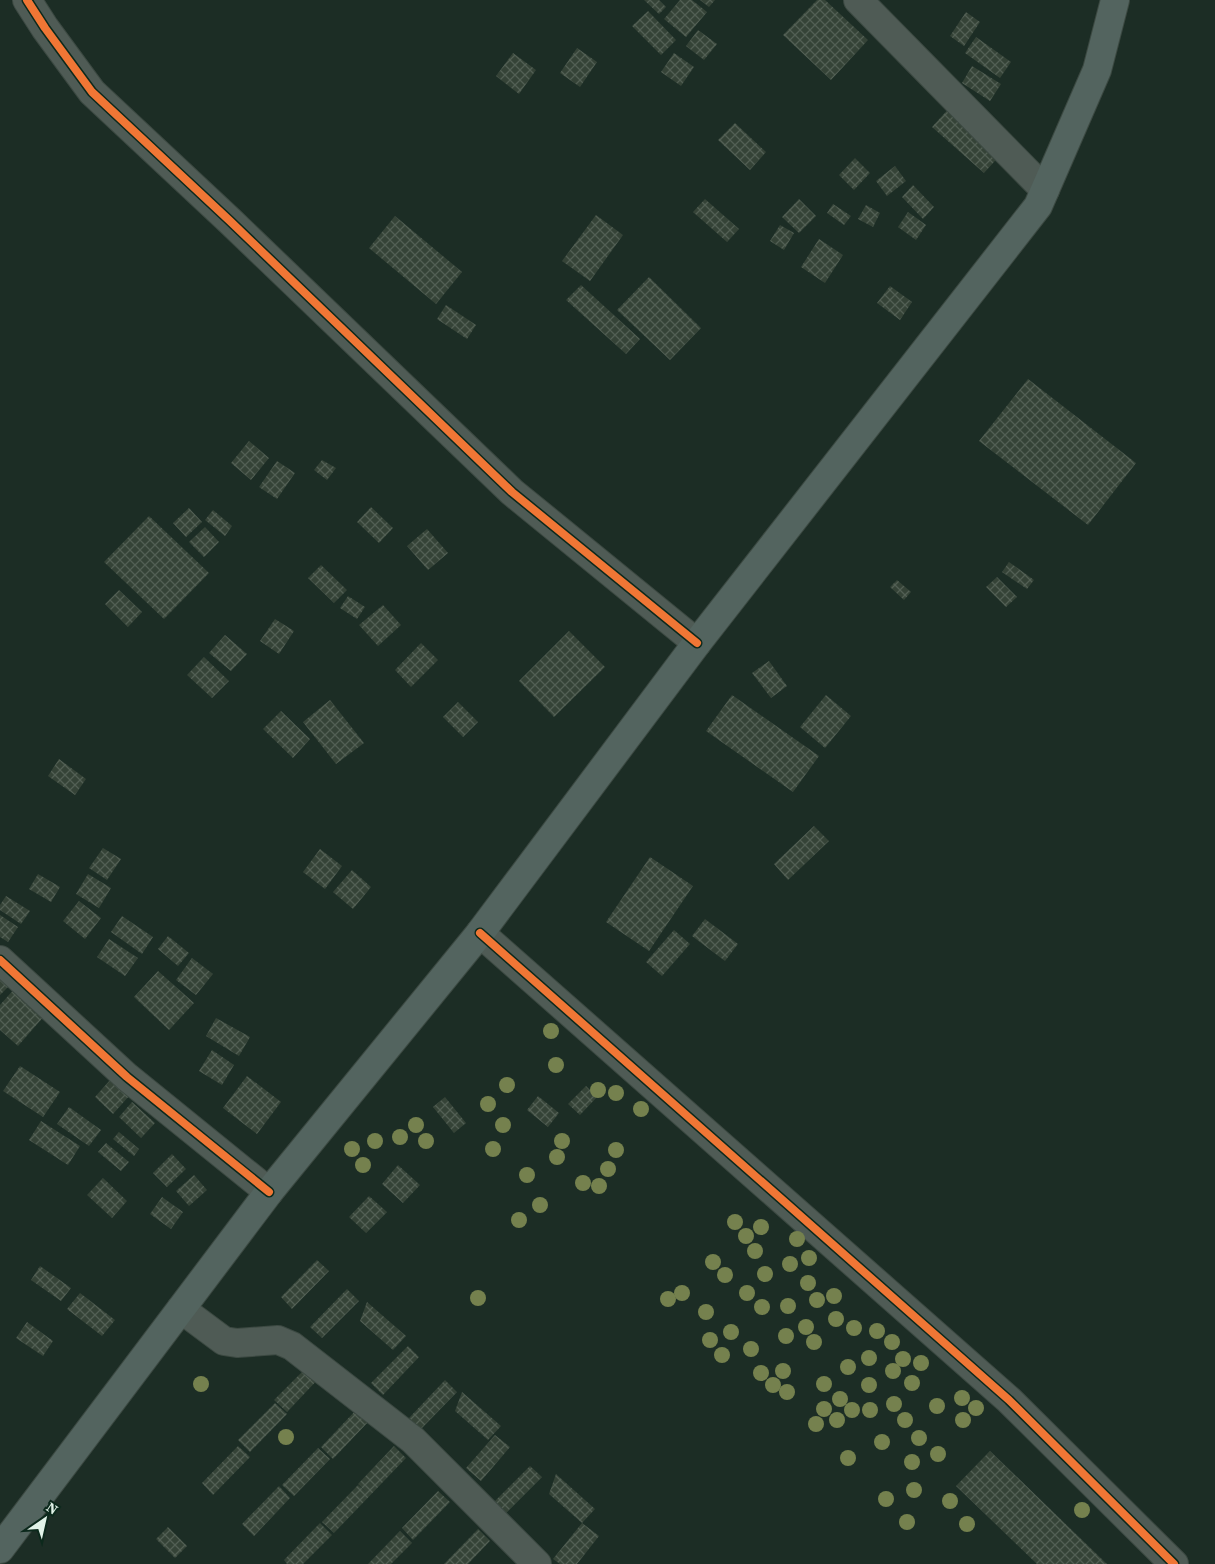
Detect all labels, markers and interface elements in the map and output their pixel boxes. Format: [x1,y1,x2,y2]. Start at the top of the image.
north arrow [20,1494,70,1544]
text: N [42,1497,62,1519]

